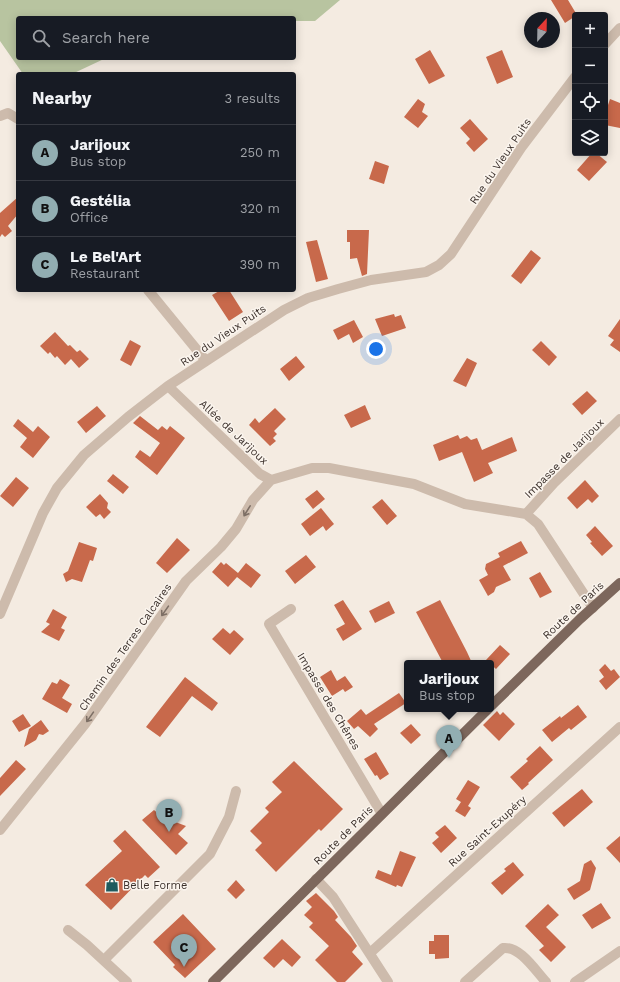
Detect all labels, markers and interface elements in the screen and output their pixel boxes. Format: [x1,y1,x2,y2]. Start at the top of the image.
north arrow [524,12,560,48]
map controls [572,12,608,156]
button: + [572,12,608,48]
search box [16,16,296,60]
icon: search [30,27,52,49]
text: Search here [62,29,150,47]
button: − [572,48,608,84]
button: locate [572,84,608,120]
text: Nearby [32,88,91,108]
text: 3 results [225,91,280,106]
street label: Rue du Vieux Puits [467,116,534,207]
button: layers [572,120,608,156]
text: Jarijoux [70,136,130,154]
text: A [41,145,49,160]
text: 250 m [240,145,280,160]
text: Bus stop [70,154,126,169]
text: Gestélia [70,192,131,210]
text: B [41,201,49,216]
text: 320 m [240,201,280,216]
text: Office [70,210,108,225]
text: Le Bel'Art [70,248,141,266]
text: C [41,257,49,272]
text: 390 m [239,257,280,272]
text: Restaurant [70,266,140,281]
street label: Rue du Vieux Puits [178,302,269,369]
your location [366,339,386,359]
street label: Allée de Jarijoux [197,397,271,468]
street label: Impasse de Jarijoux [522,416,607,501]
one-way arrow [243,505,251,516]
street label: Route de Paris [540,579,607,642]
street label: Chemin des Terres Calcaires [76,581,175,713]
one-way arrow [161,605,169,616]
street label: Impasse des Chênes [294,650,363,752]
popup [404,660,494,712]
text: Jarijoux [419,670,479,688]
text: Bus stop [419,688,475,703]
one-way arrow [85,711,94,722]
pin: A [436,725,462,758]
street label: Rue Saint-Exupéry [446,793,529,870]
pin: B [156,799,182,832]
street label: Route de Paris [311,803,376,868]
shop icon: Belle Forme [104,877,120,893]
place label: Belle Forme [123,879,187,892]
pin: C [171,934,197,967]

